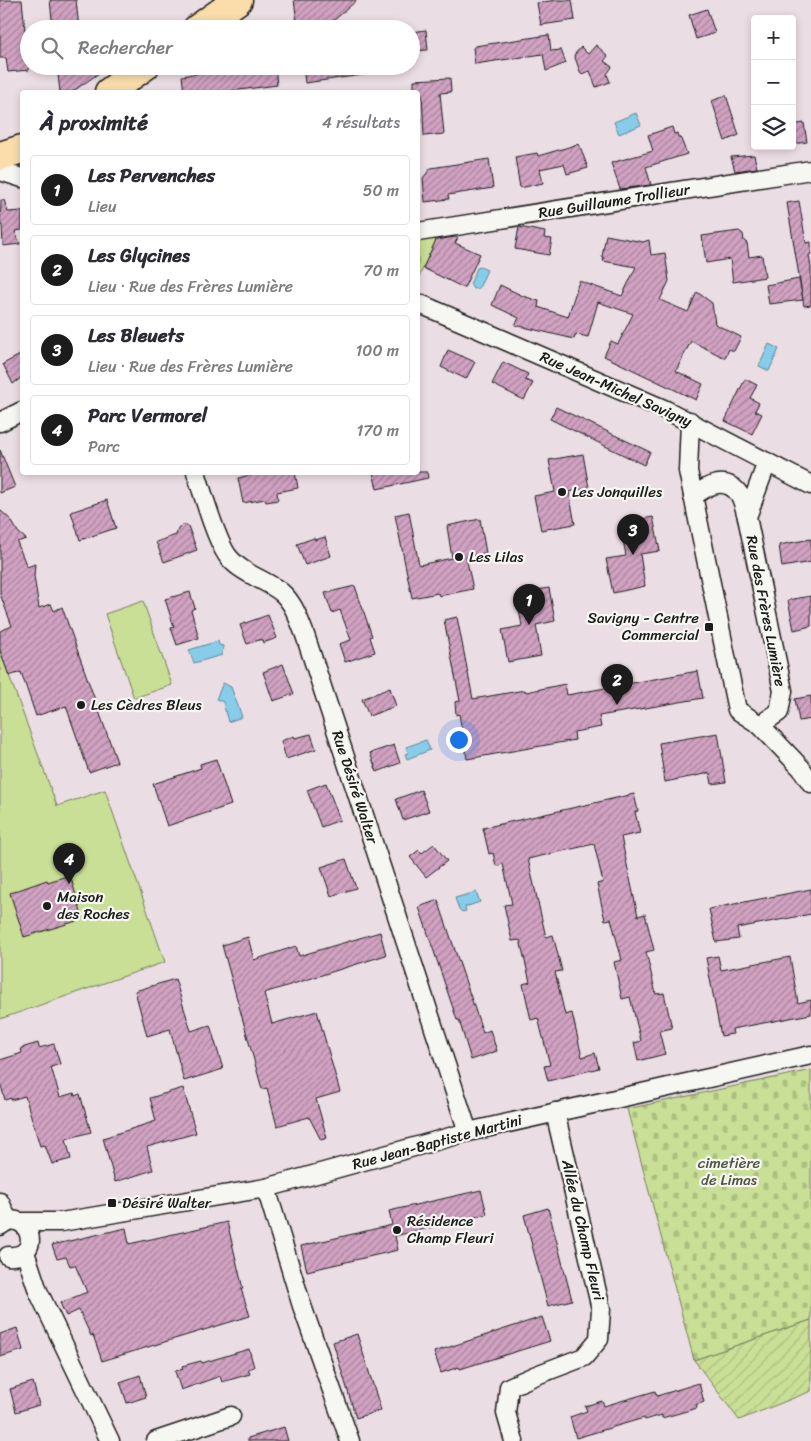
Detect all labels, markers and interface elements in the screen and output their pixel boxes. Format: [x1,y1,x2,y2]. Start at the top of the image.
map controls [751,15,796,150]
button: + [751,15,796,60]
search box [20,20,420,75]
text: Rechercher [78,31,173,64]
icon: search [38,34,66,62]
button: − [751,60,796,105]
text: À proximité [40,104,148,142]
button: layers [751,105,796,150]
text: 4 résultats [322,108,400,137]
text: Les Pervenches [88,159,215,192]
text: 1 [54,176,60,205]
text: 50 m [363,176,399,205]
street label: Rue Guillaume Trollieur [536,176,692,226]
text: Lieu [88,192,117,221]
text: Les Glycines [88,239,190,272]
text: 2 [52,256,62,285]
text: 70 m [363,256,399,285]
text: Lieu · Rue des Frères Lumière [88,272,293,301]
text: Les Bleuets [88,319,184,352]
text: 3 [53,336,61,365]
text: 100 m [355,336,399,365]
street label: Rue Jean-Michel Savigny [536,344,696,434]
text: Lieu · Rue des Frères Lumière [88,352,293,381]
text: Parc Vermorel [88,399,207,432]
text: 4 [52,416,62,445]
text: 170 m [356,416,399,445]
text: Parc [88,432,120,461]
place label: Les Jonquilles [572,479,663,505]
marker: Les Jonquilles [556,486,568,498]
pin: 3 [617,514,649,555]
street label: Rue des Frères Lumière [739,533,793,689]
place label: Les Lilas [469,544,524,570]
marker: Les Lilas [453,551,465,563]
pin: 1 [513,584,545,625]
place label: Savigny - Centre Commercial [588,605,700,648]
marker: Savigny - Centre Commercial [703,621,715,633]
pin: 2 [601,664,633,705]
place label: Les Cèdres Bleus [91,692,203,718]
marker: Les Cèdres Bleus [75,699,87,711]
street label: Rue Désiré Walter [324,727,386,848]
your location [446,727,472,753]
pin: 4 [53,843,85,884]
place label: Maison des Roches [57,884,130,927]
marker: Maison des Roches [41,900,53,912]
street label: Rue Jean-Baptiste Martini [349,1107,526,1177]
park label: cimetière de Limas [698,1150,761,1193]
street label: Allée du Champ Fleuri [554,1156,612,1304]
place label: Désiré Walter [122,1190,212,1216]
marker: Désiré Walter [106,1197,118,1209]
place label: Résidence Champ Fleuri [407,1208,494,1251]
marker: Résidence Champ Fleuri [391,1224,403,1236]

